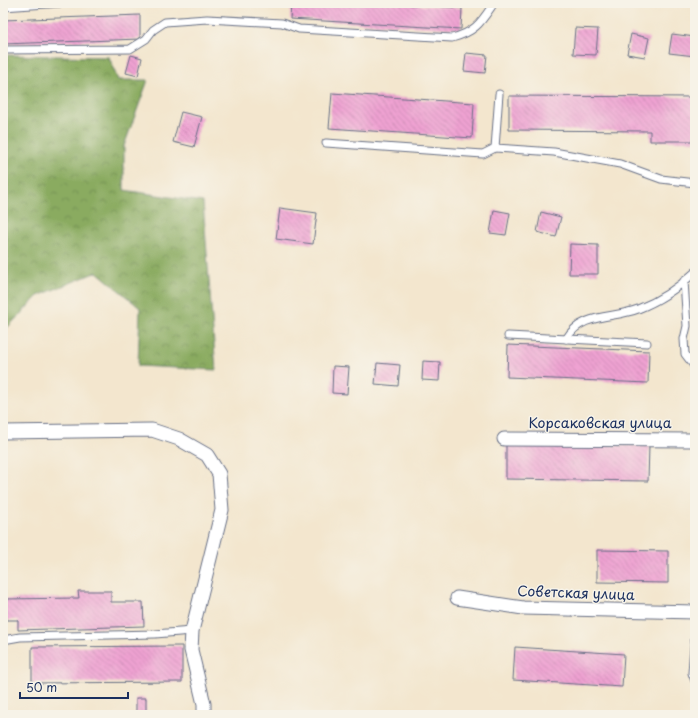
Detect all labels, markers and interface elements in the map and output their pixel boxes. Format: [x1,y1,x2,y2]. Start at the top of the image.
street label: Корсаковская улица [529,412,672,433]
street label: Советская улица [517,580,635,605]
scale bar [20,674,128,700]
text: 50 m [26,678,57,696]

